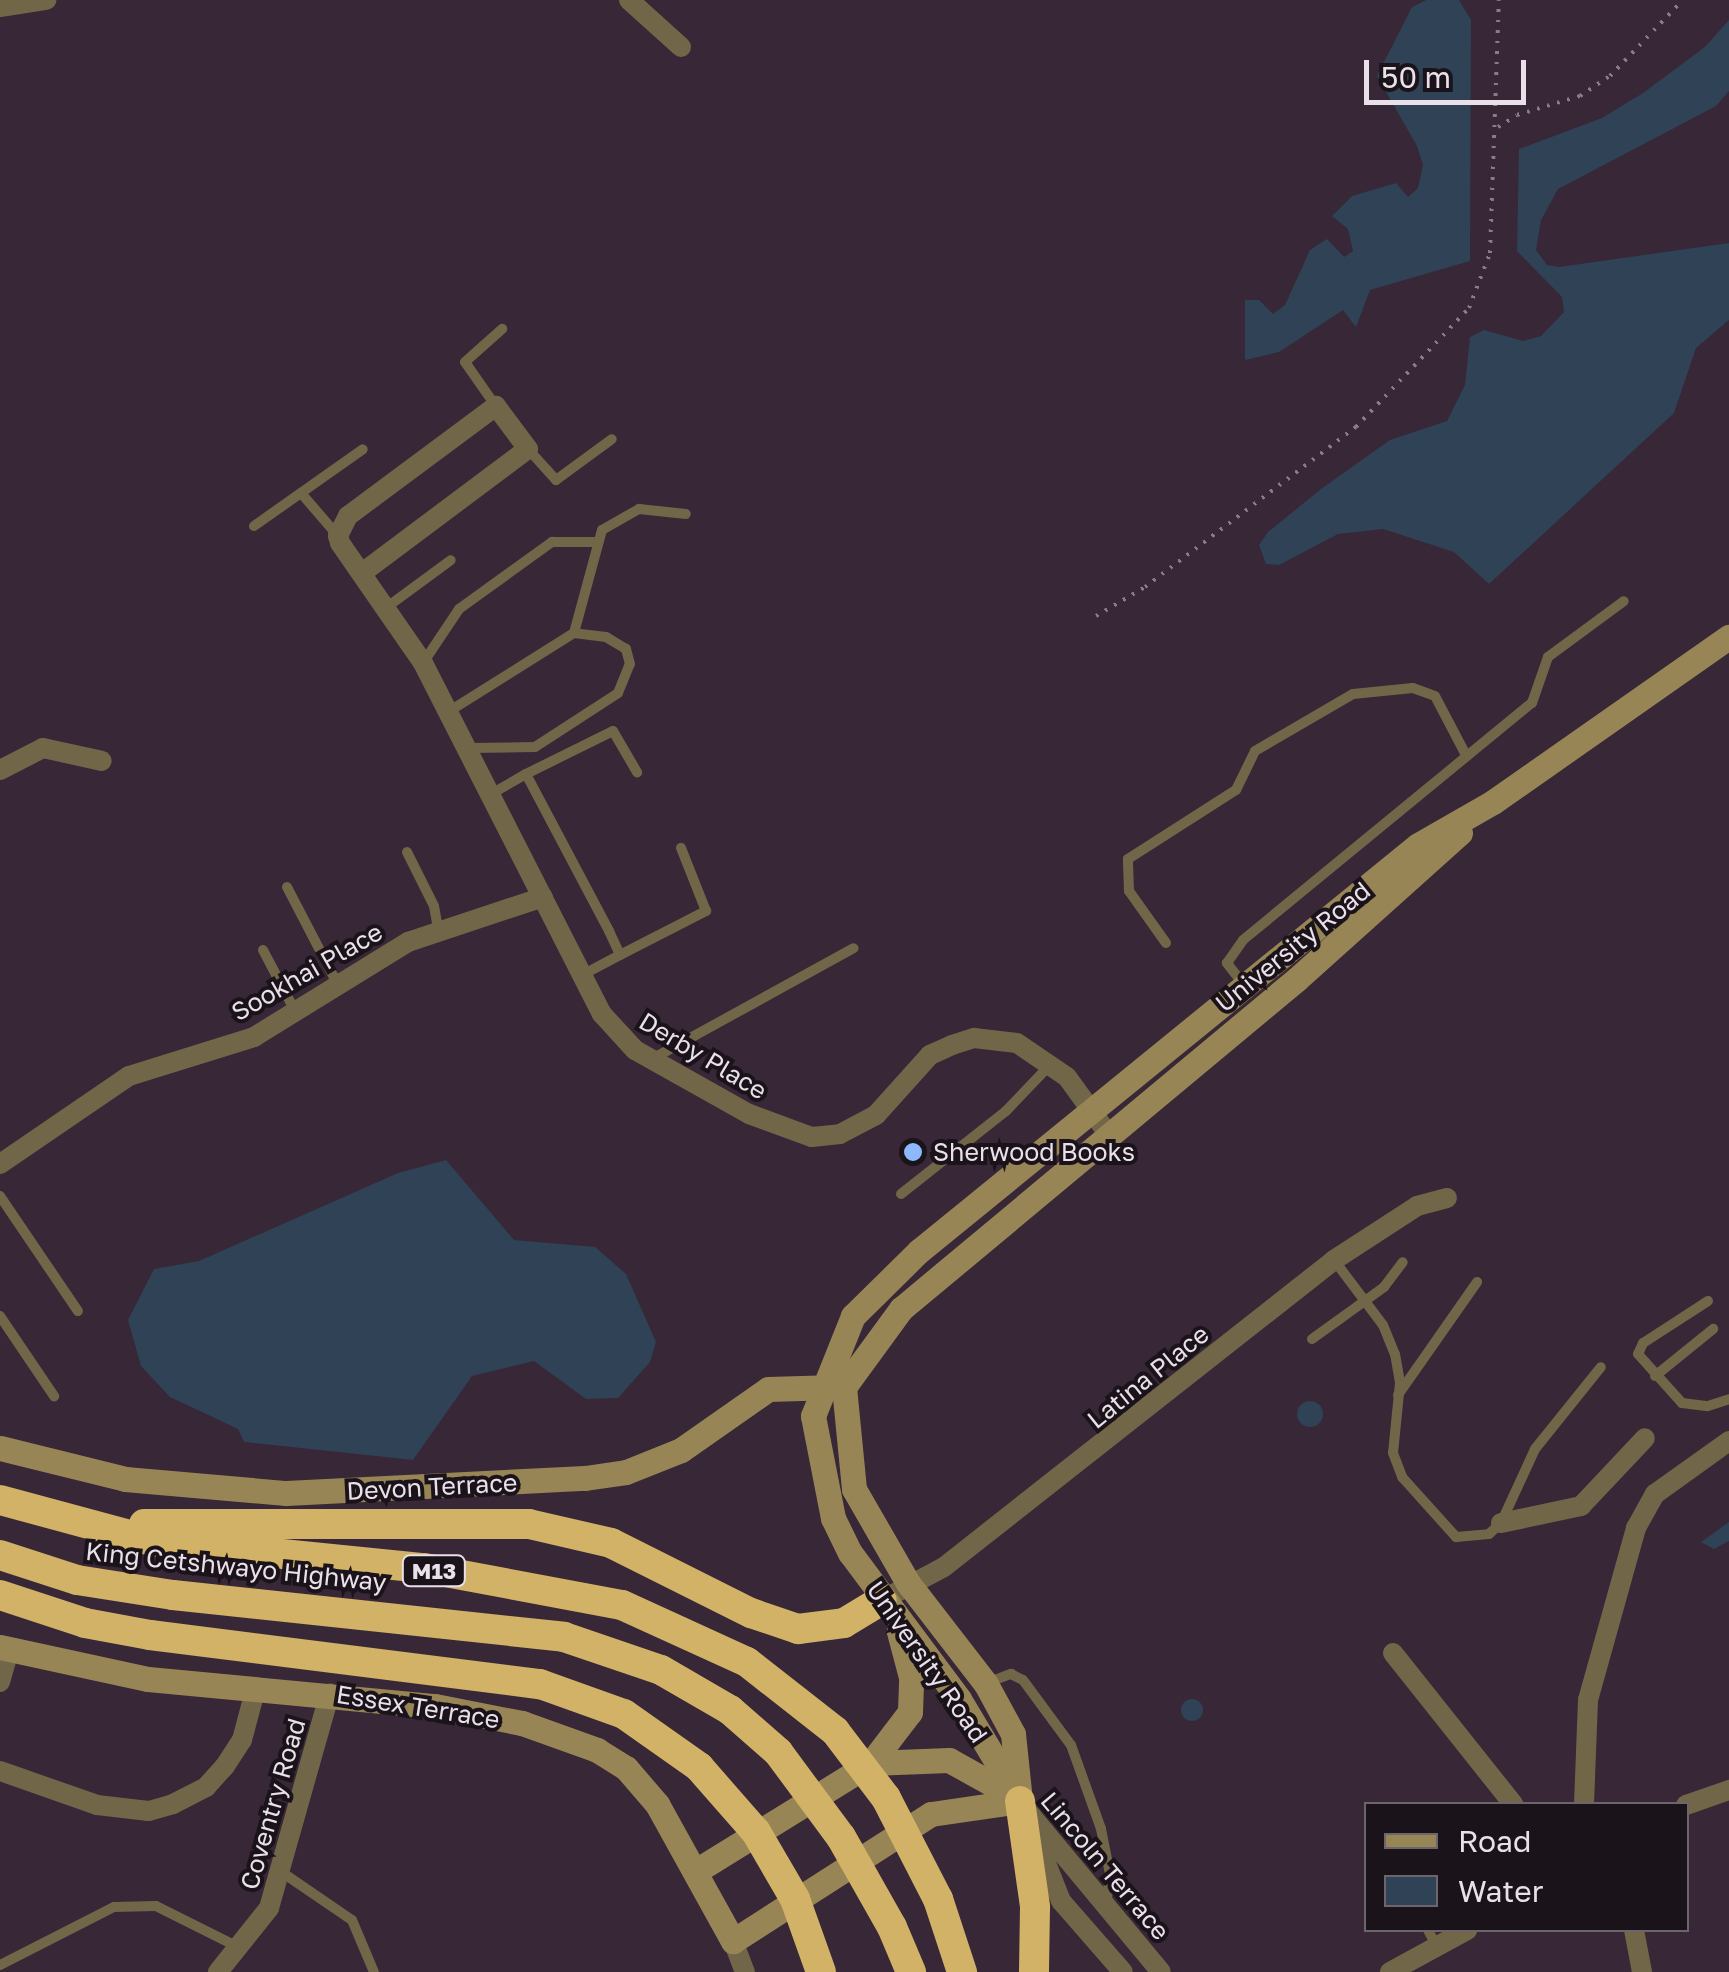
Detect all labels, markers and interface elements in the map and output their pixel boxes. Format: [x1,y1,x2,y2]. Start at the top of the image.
scale bar [1369,40,1532,102]
text: 50 m [1381,59,1451,95]
street label: University Road [1210,876,1376,1018]
street label: Sookhai Place [226,917,388,1027]
street label: Derby Place [634,1006,772,1106]
place label: Sherwood Books [933,1137,1135,1167]
marker: Sherwood Books [902,1141,924,1163]
street label: Latina Place [1081,1319,1215,1435]
street label: Devon Terrace [346,1468,518,1506]
street label: King Cetshwayo Highway [84,1536,388,1598]
road number: M13 [402,1554,466,1588]
street label: University Road [860,1576,994,1748]
street label: Essex Terrace [334,1679,502,1735]
street label: Coventry Road [234,1715,312,1893]
street label: Lincoln Terrace [1034,1786,1176,1946]
legend [1364,1802,1689,1932]
text: Road [1458,1823,1532,1859]
text: Water [1458,1873,1543,1909]

